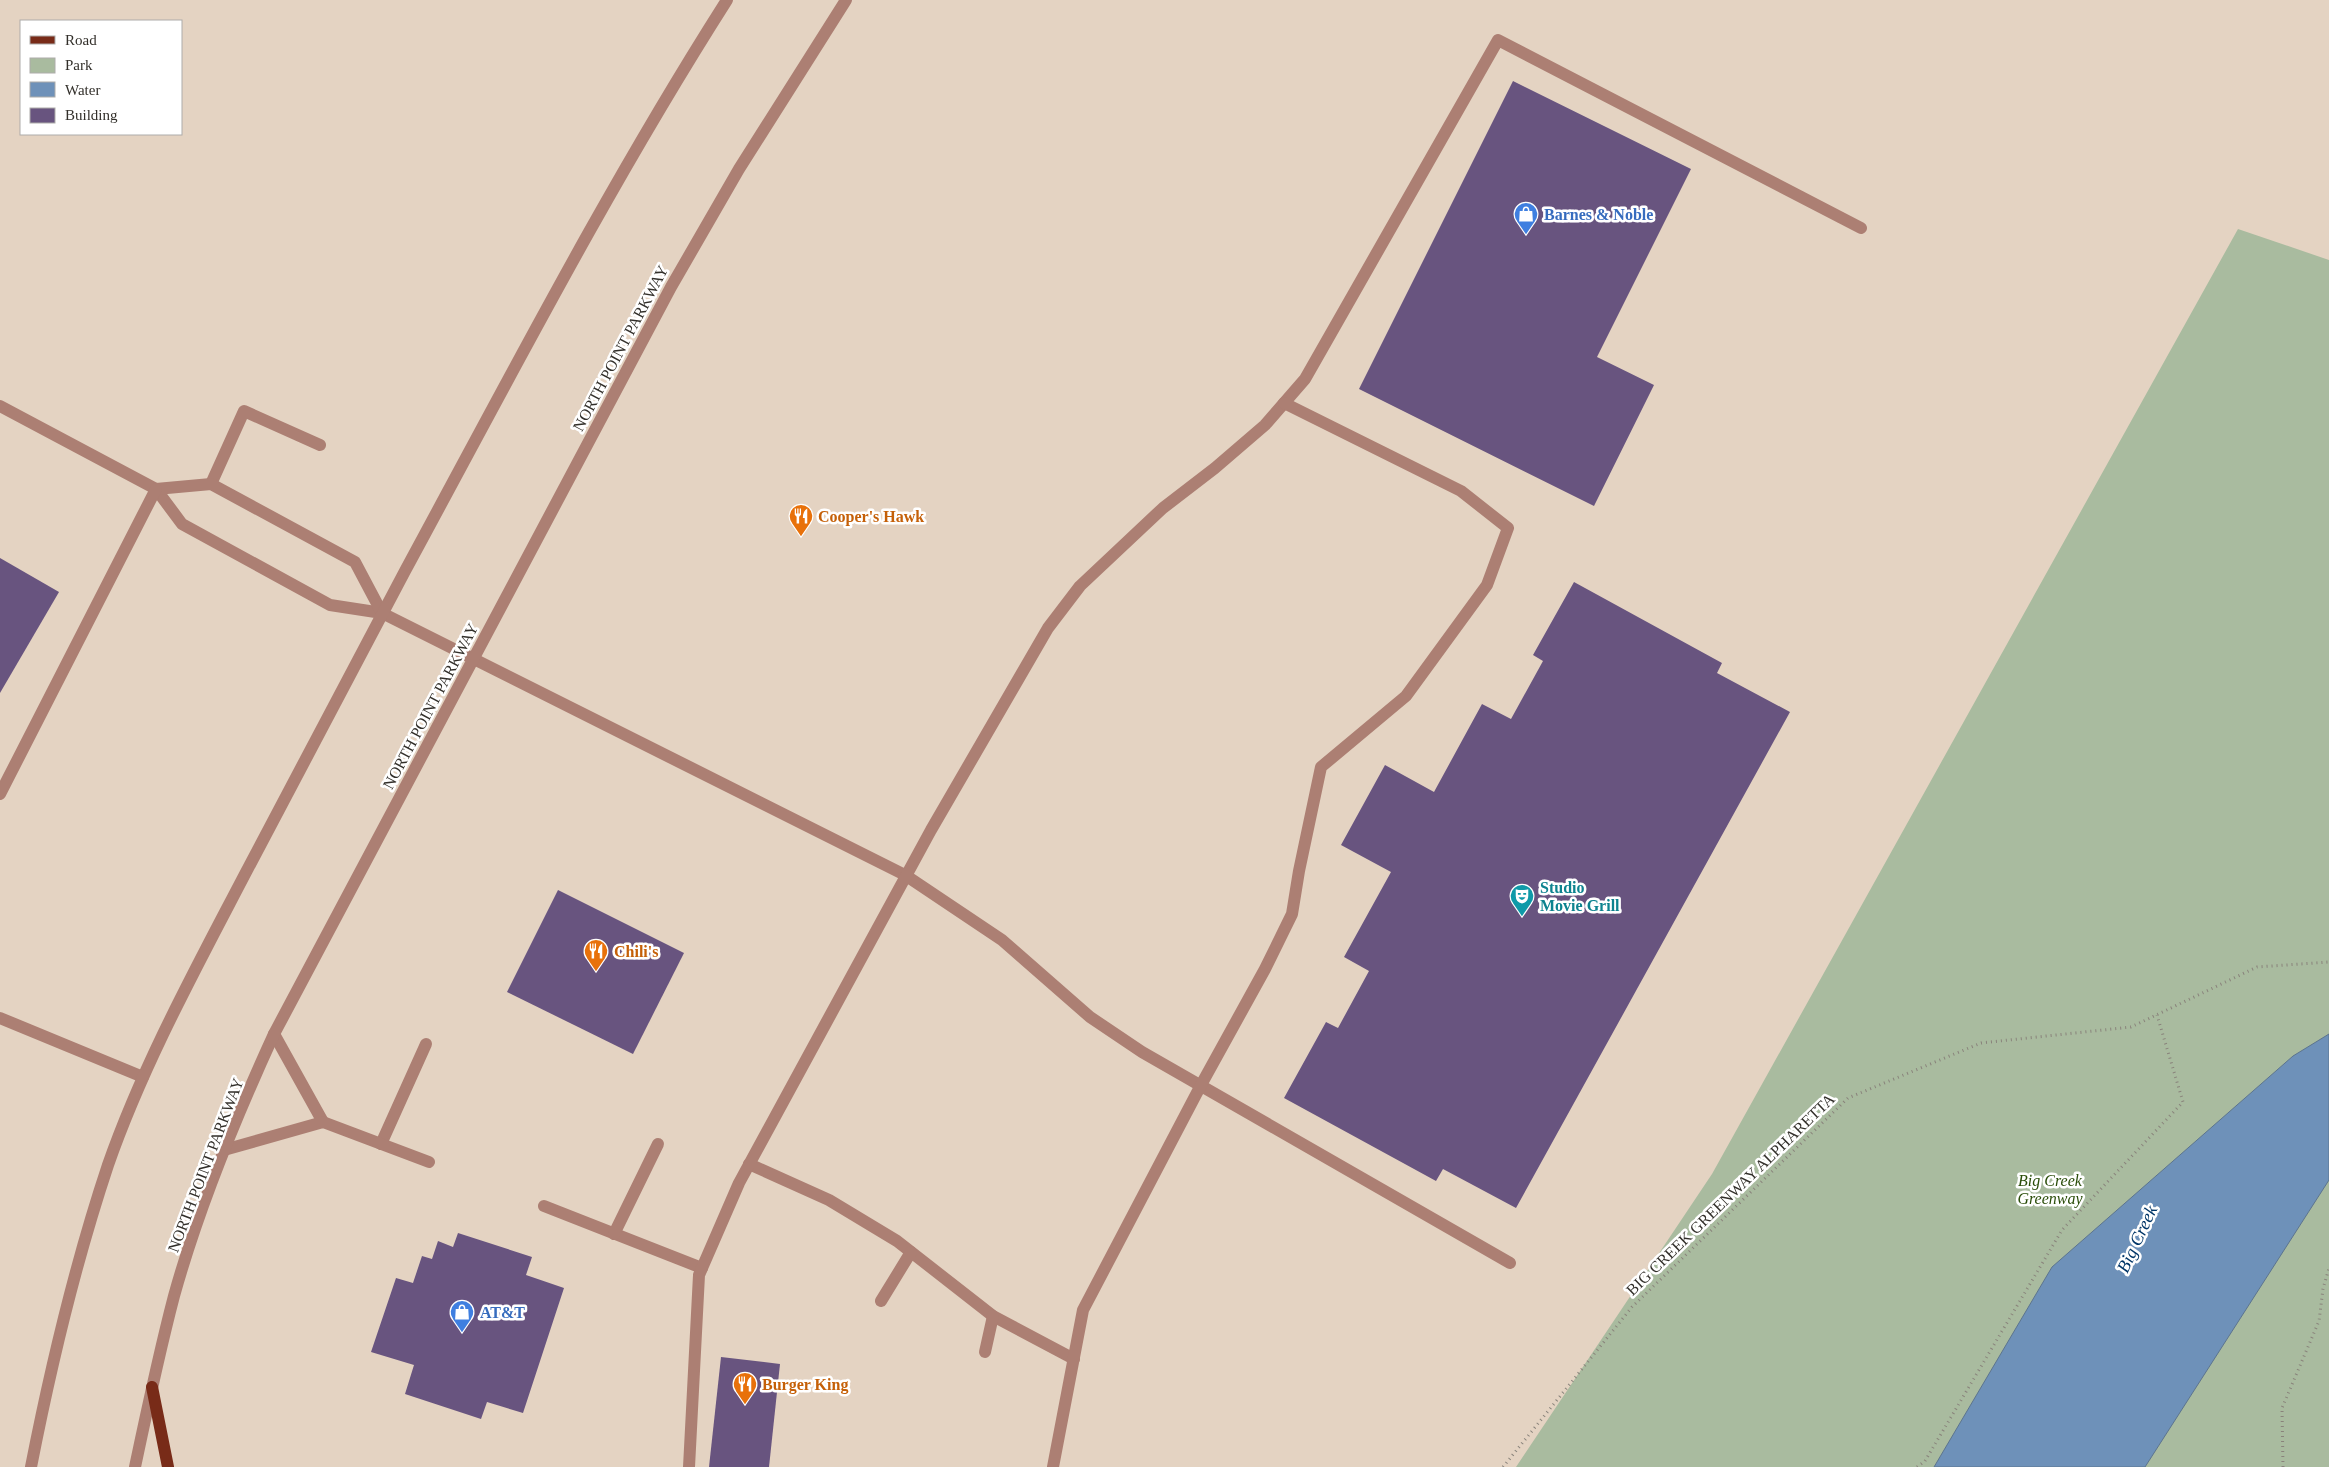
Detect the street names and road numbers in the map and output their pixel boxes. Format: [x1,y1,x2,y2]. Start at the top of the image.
street label: NORTH POINT PARKWAY [569,262,672,434]
street label: NORTH POINT PARKWAY [379,620,482,792]
street label: NORTH POINT PARKWAY [164,1075,247,1255]
street label: BIG CREEK GREENWAY ALPHARETTA [1623,1090,1838,1299]

